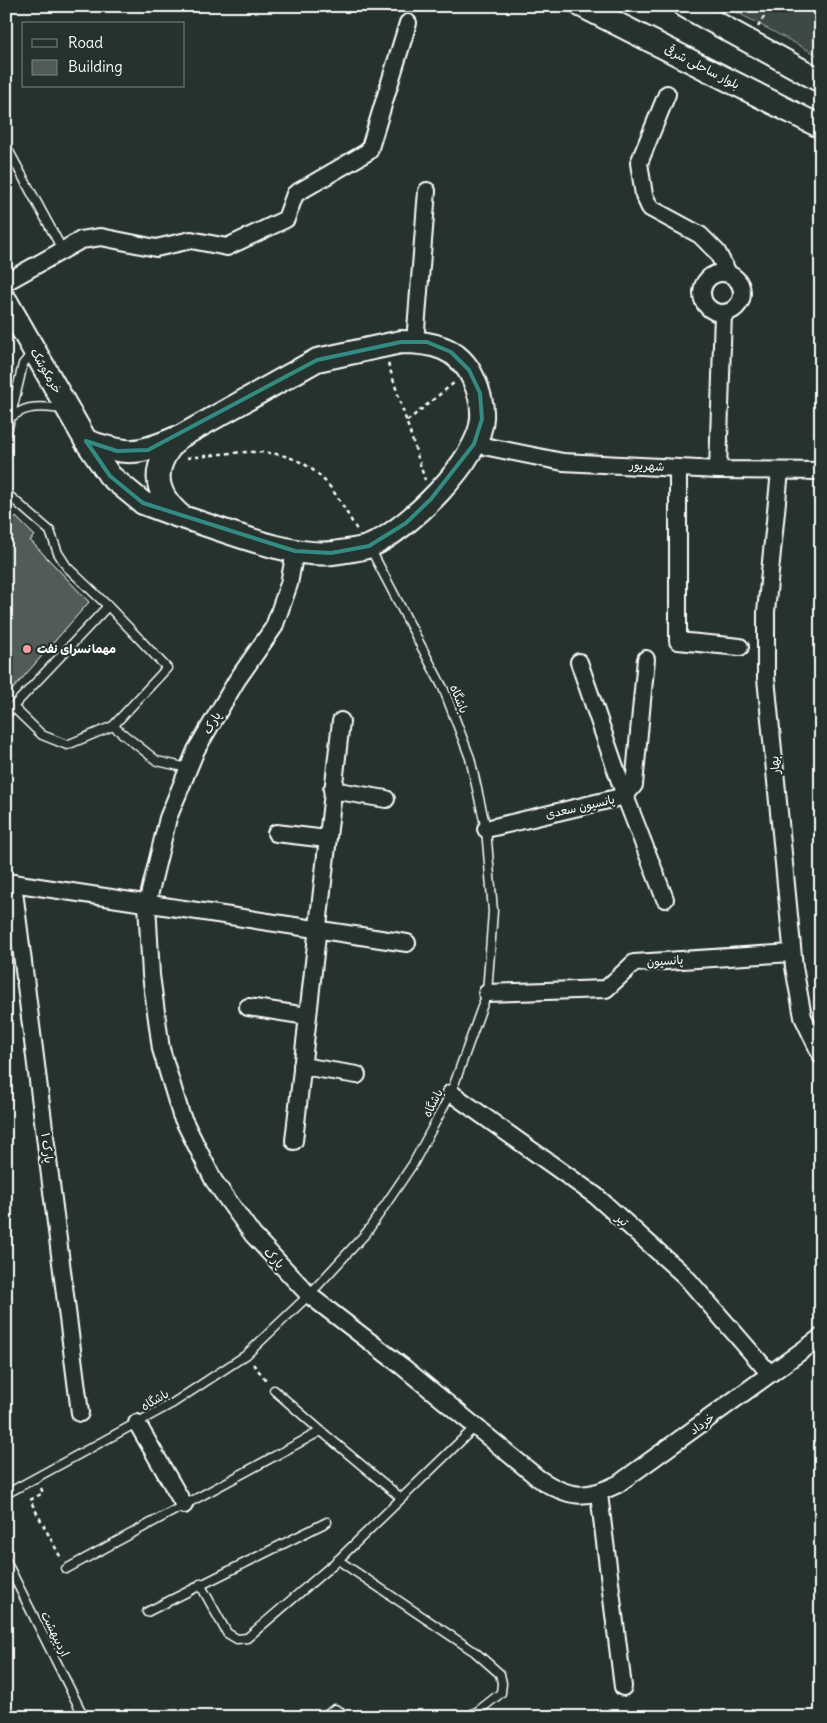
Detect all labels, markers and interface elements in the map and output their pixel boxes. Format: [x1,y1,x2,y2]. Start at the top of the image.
legend [22,22,185,88]
text: Road [68,33,103,52]
street label: بلوار ساحلی شرقی [662,41,742,93]
text: Building [68,57,123,76]
street label: خرمکوشک [27,345,65,396]
street label: شهریور [628,457,665,474]
place label: مهمانسرای نفت [37,641,116,656]
marker: مهمانسرای نفت [21,643,33,655]
street label: باشگاه [446,682,472,716]
street label: پارک [199,709,225,737]
street label: بهار [766,755,784,776]
street label: پانسیون سعدی [544,791,616,823]
street label: پانسیون [646,952,684,970]
street label: باشگاه [419,1086,447,1120]
street label: پارک ۱ [37,1132,57,1164]
street label: تیر [612,1209,632,1230]
street label: پارک [260,1244,288,1272]
street label: باشگاه [138,1386,172,1414]
street label: خرداد [686,1409,717,1438]
street label: اردیبهشت [37,1609,73,1659]

